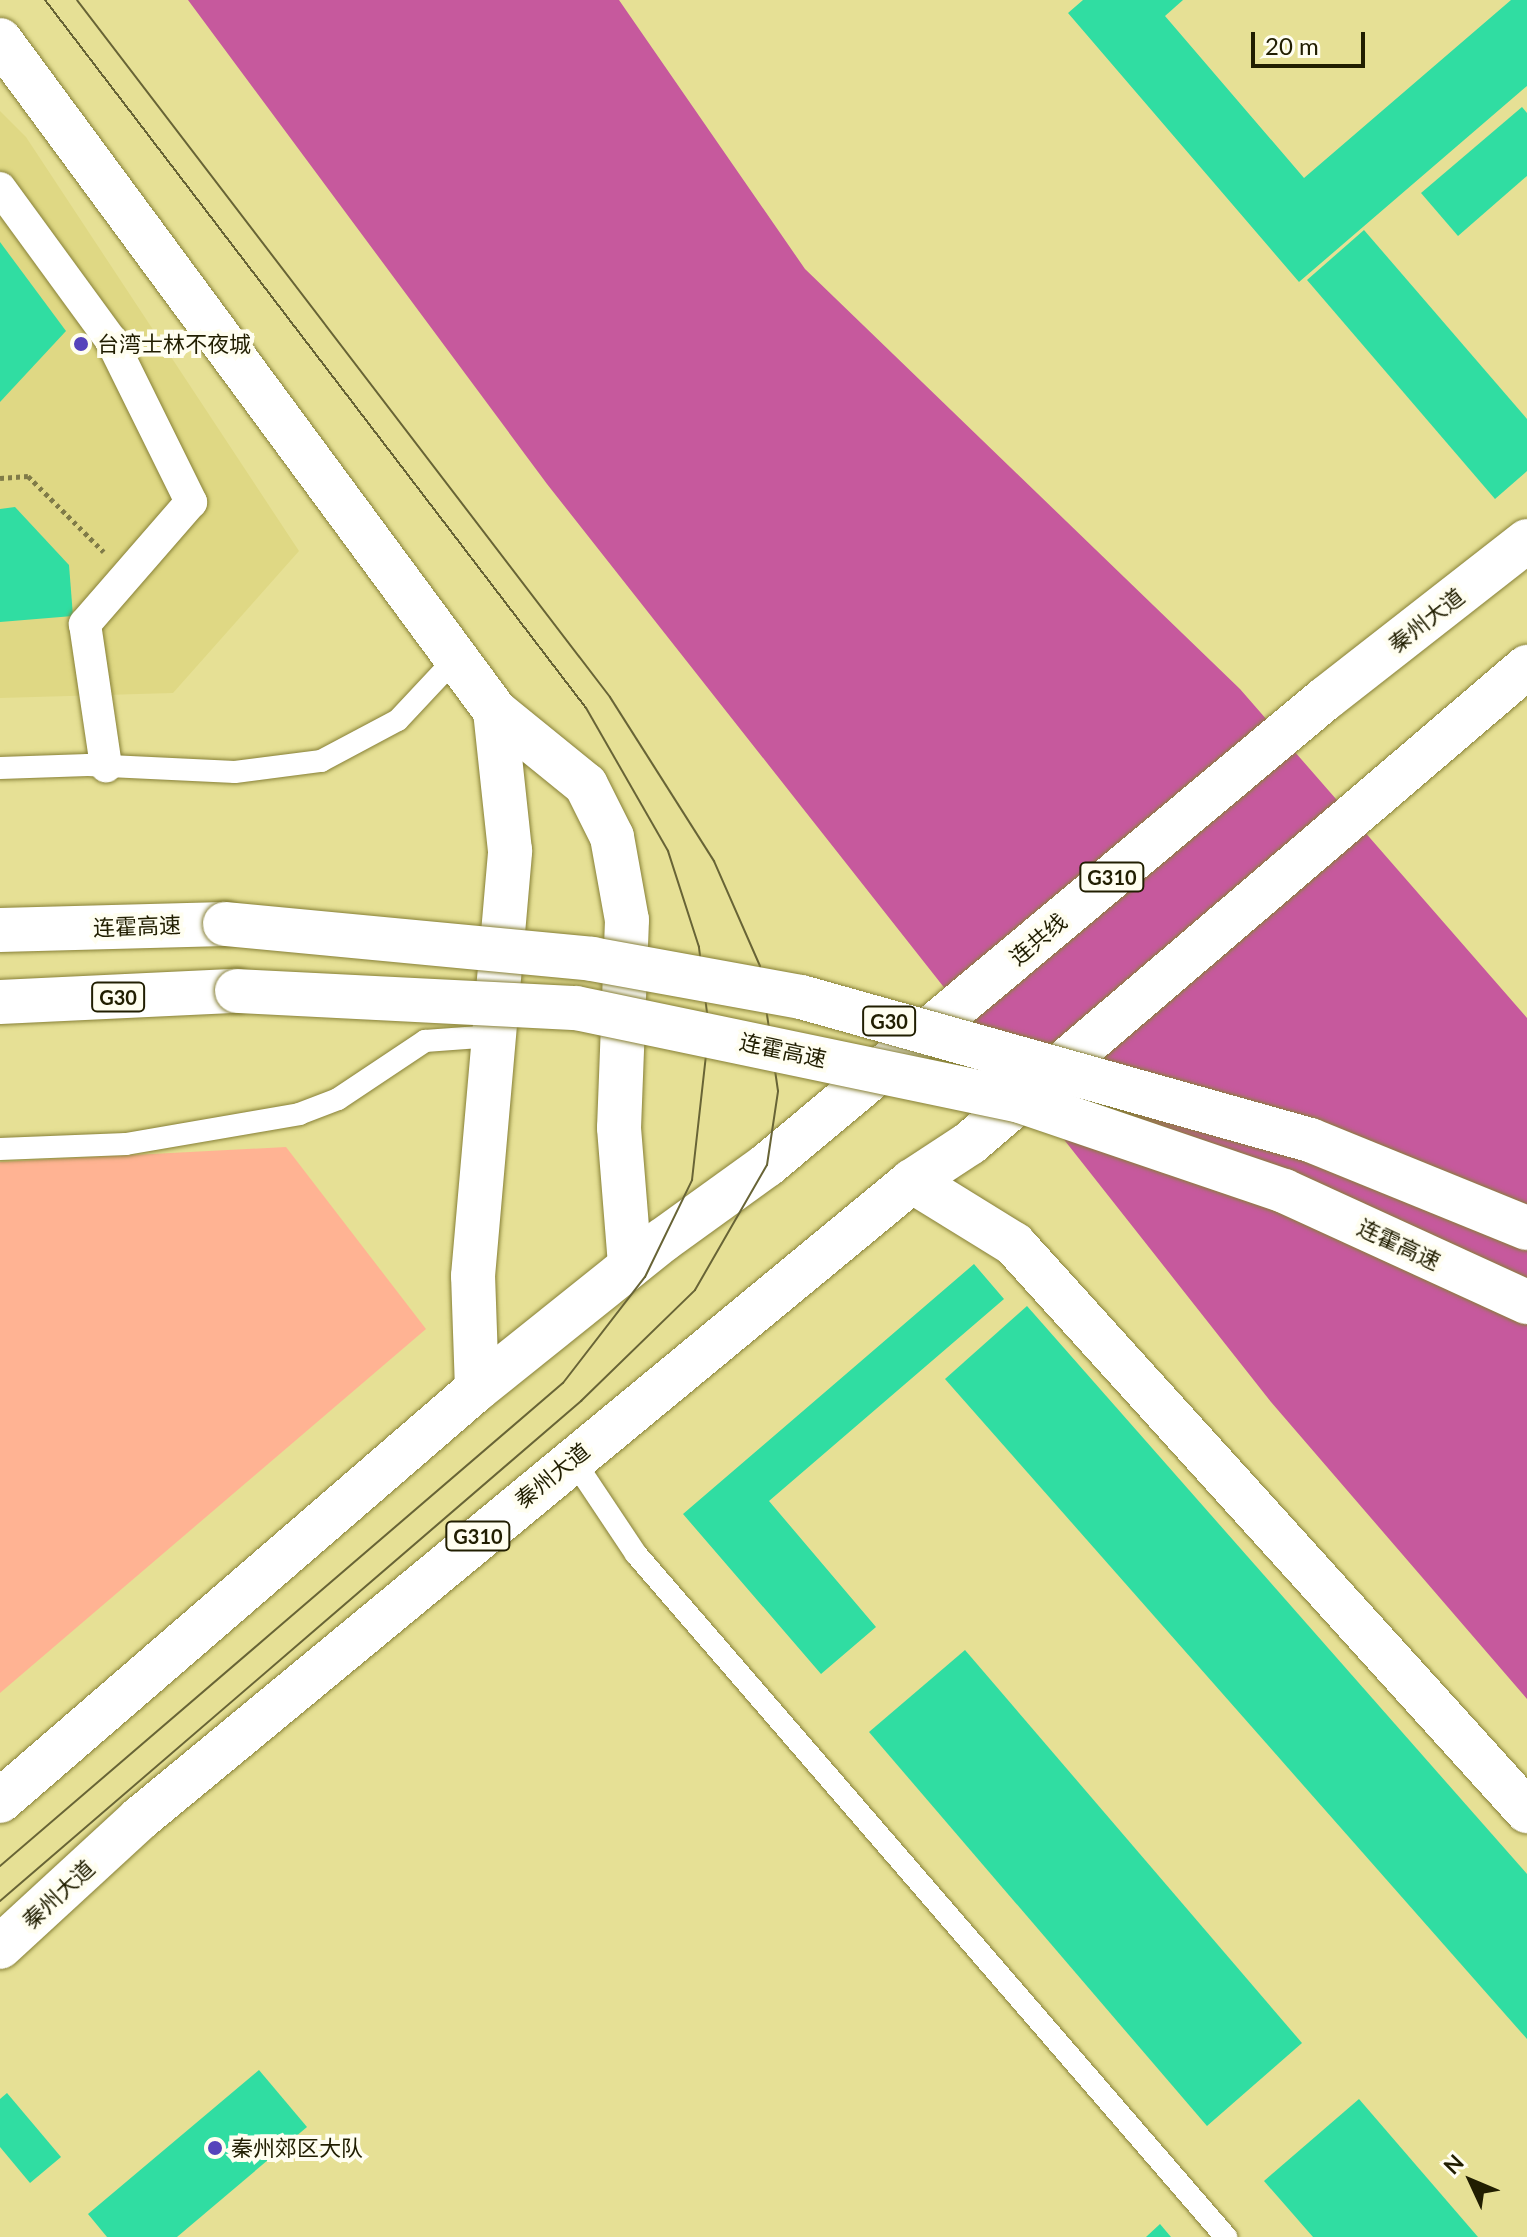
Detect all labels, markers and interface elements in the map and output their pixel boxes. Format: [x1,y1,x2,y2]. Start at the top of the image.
scale bar [1255,16,1369,66]
text: 20 m [1265,31,1319,60]
place label: 台湾士林不夜城 [97,331,251,357]
marker: 台湾士林不夜城 [72,335,90,353]
street label: 秦州大道 [1383,583,1469,657]
road number: G310 [1078,861,1146,893]
street label: 连共线 [1004,908,1072,970]
street label: 连霍高速 [93,911,181,941]
road number: G30 [90,981,146,1013]
road number: G30 [861,1005,917,1037]
street label: 连霍高速 [737,1028,829,1072]
street label: 连霍高速 [1354,1213,1444,1275]
street label: 秦州大道 [509,1437,595,1513]
road number: G310 [444,1520,512,1552]
street label: 秦州大道 [17,1854,99,1934]
place label: 秦州郊区大队 [231,2135,363,2161]
marker: 秦州郊区大队 [206,2139,224,2157]
north arrow [1431,2141,1511,2221]
text: N [1438,2149,1469,2179]

